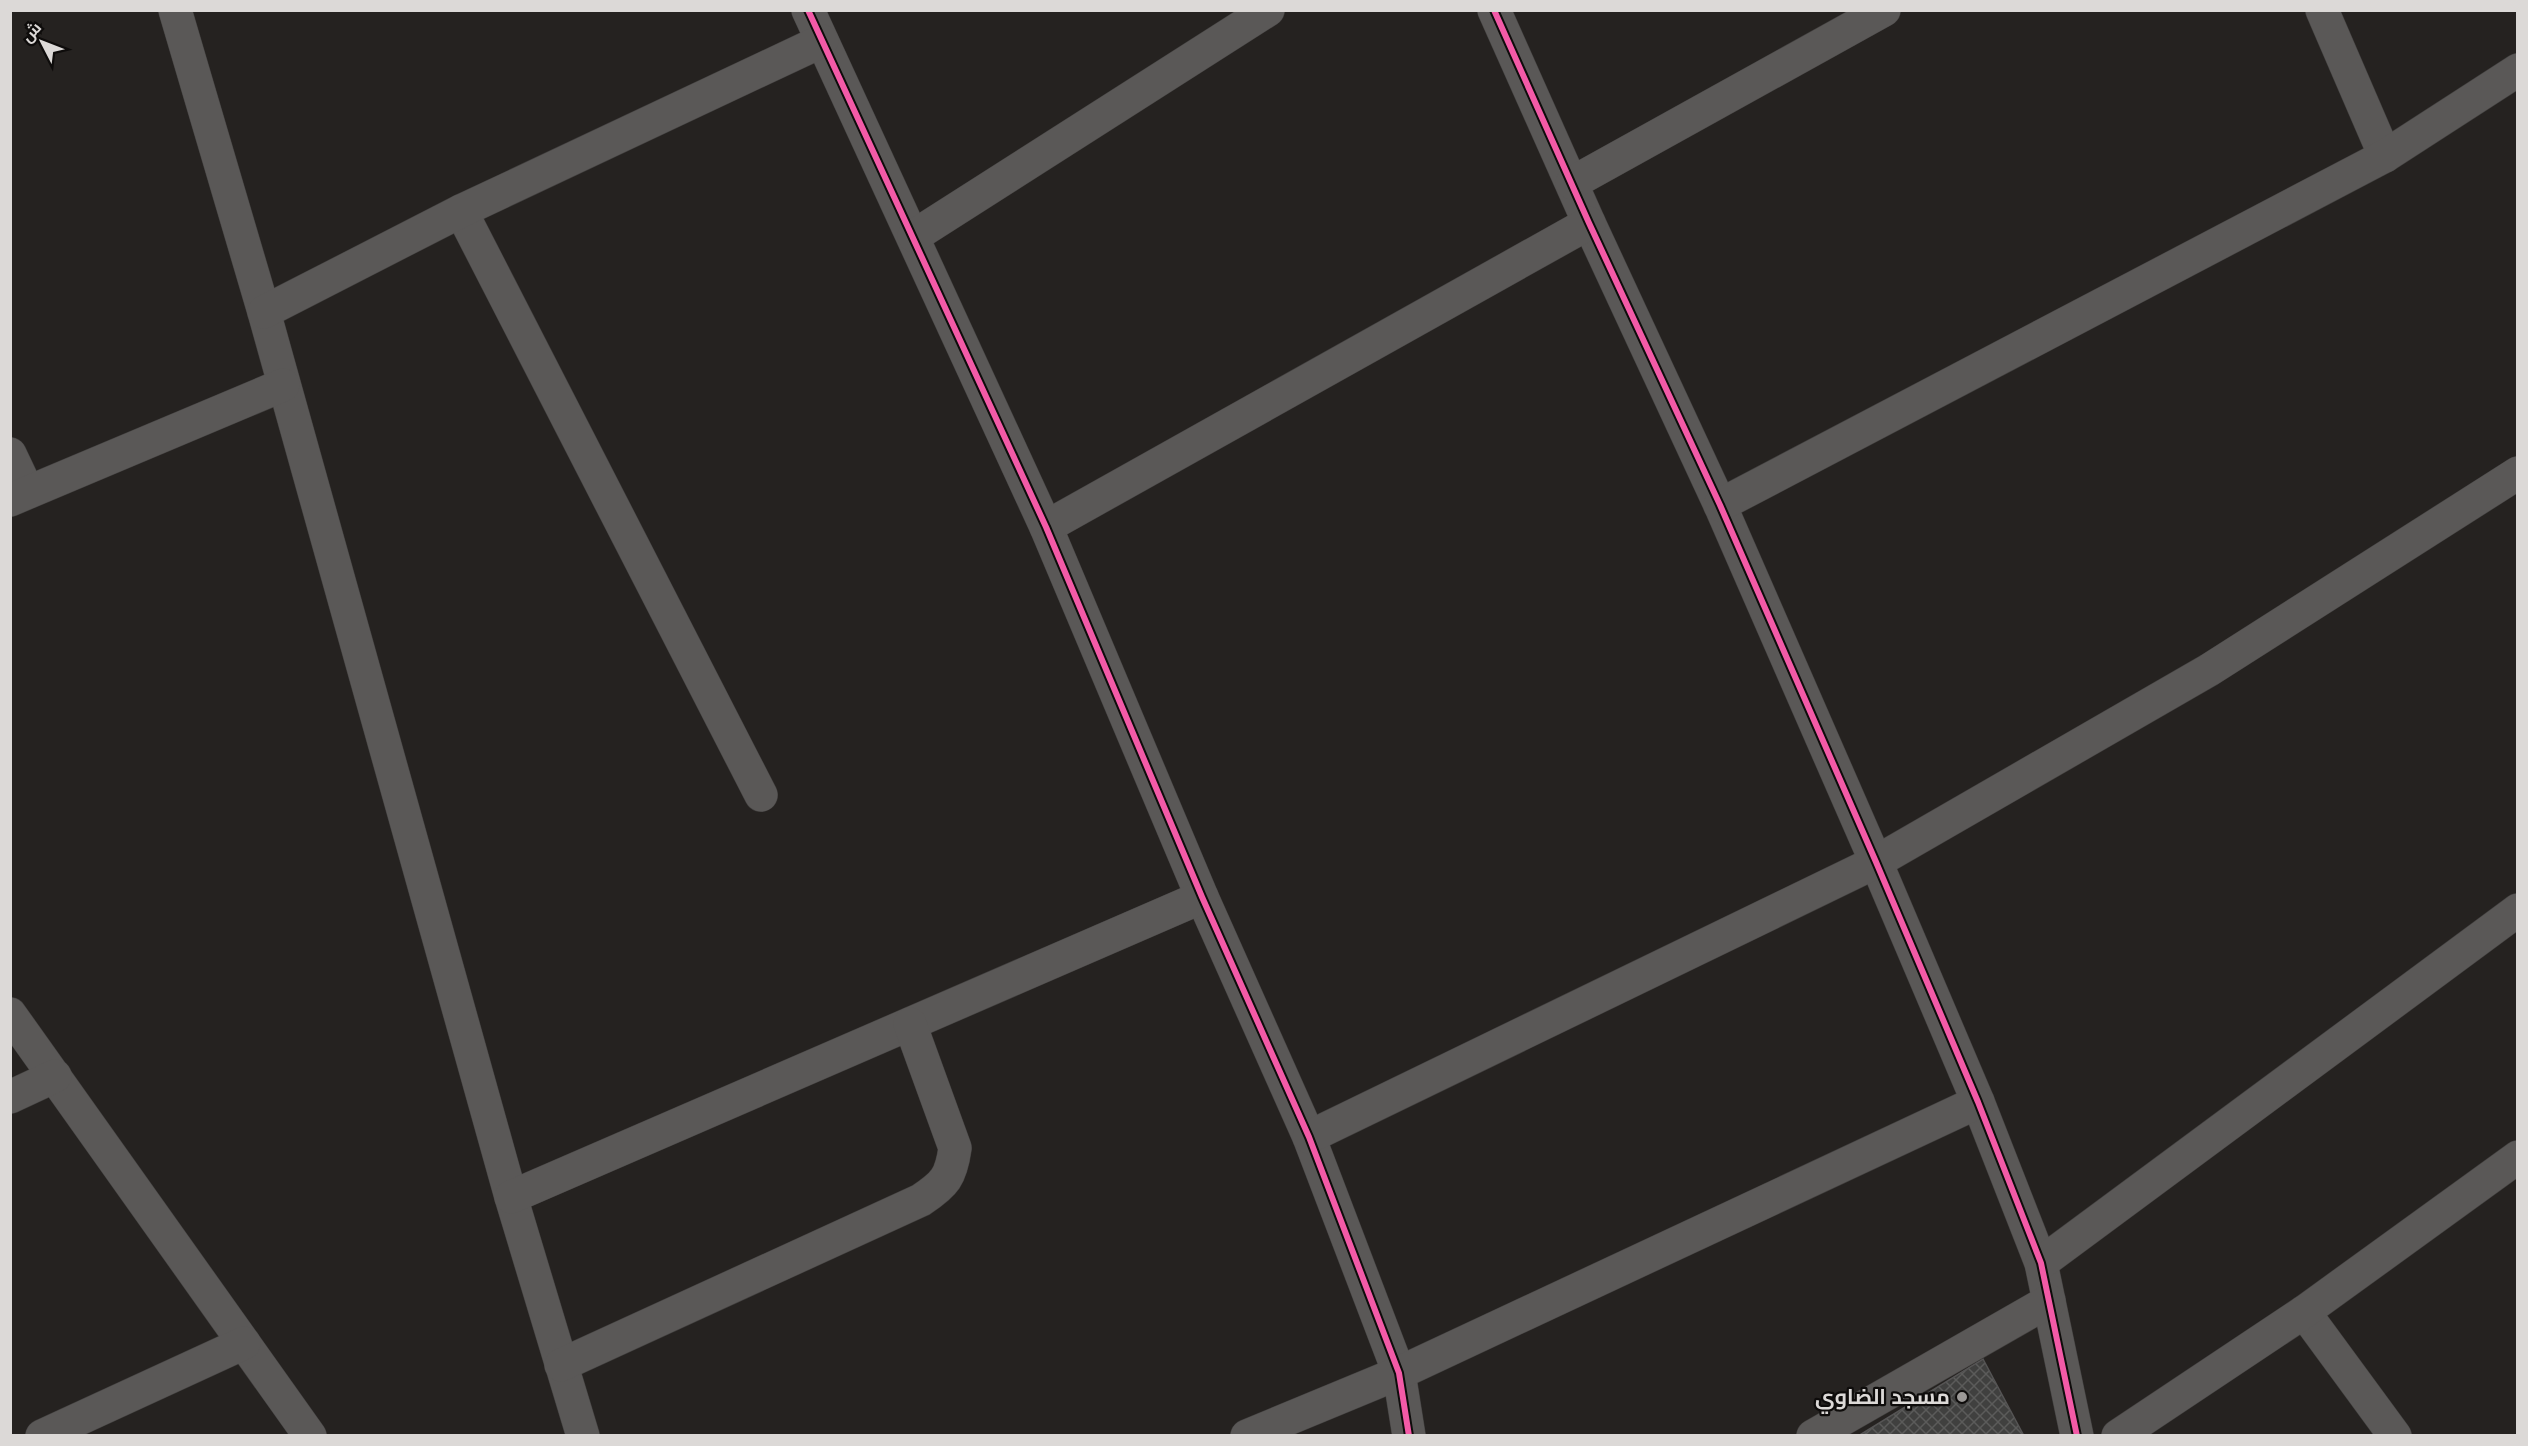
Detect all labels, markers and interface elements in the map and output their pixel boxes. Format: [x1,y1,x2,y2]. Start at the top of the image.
north arrow [12,12,72,72]
text: ش [16,17,46,47]
place label: مسجد الضاوي [1815,1382,1950,1414]
marker: مسجد الضاوي [1955,1390,1969,1404]

